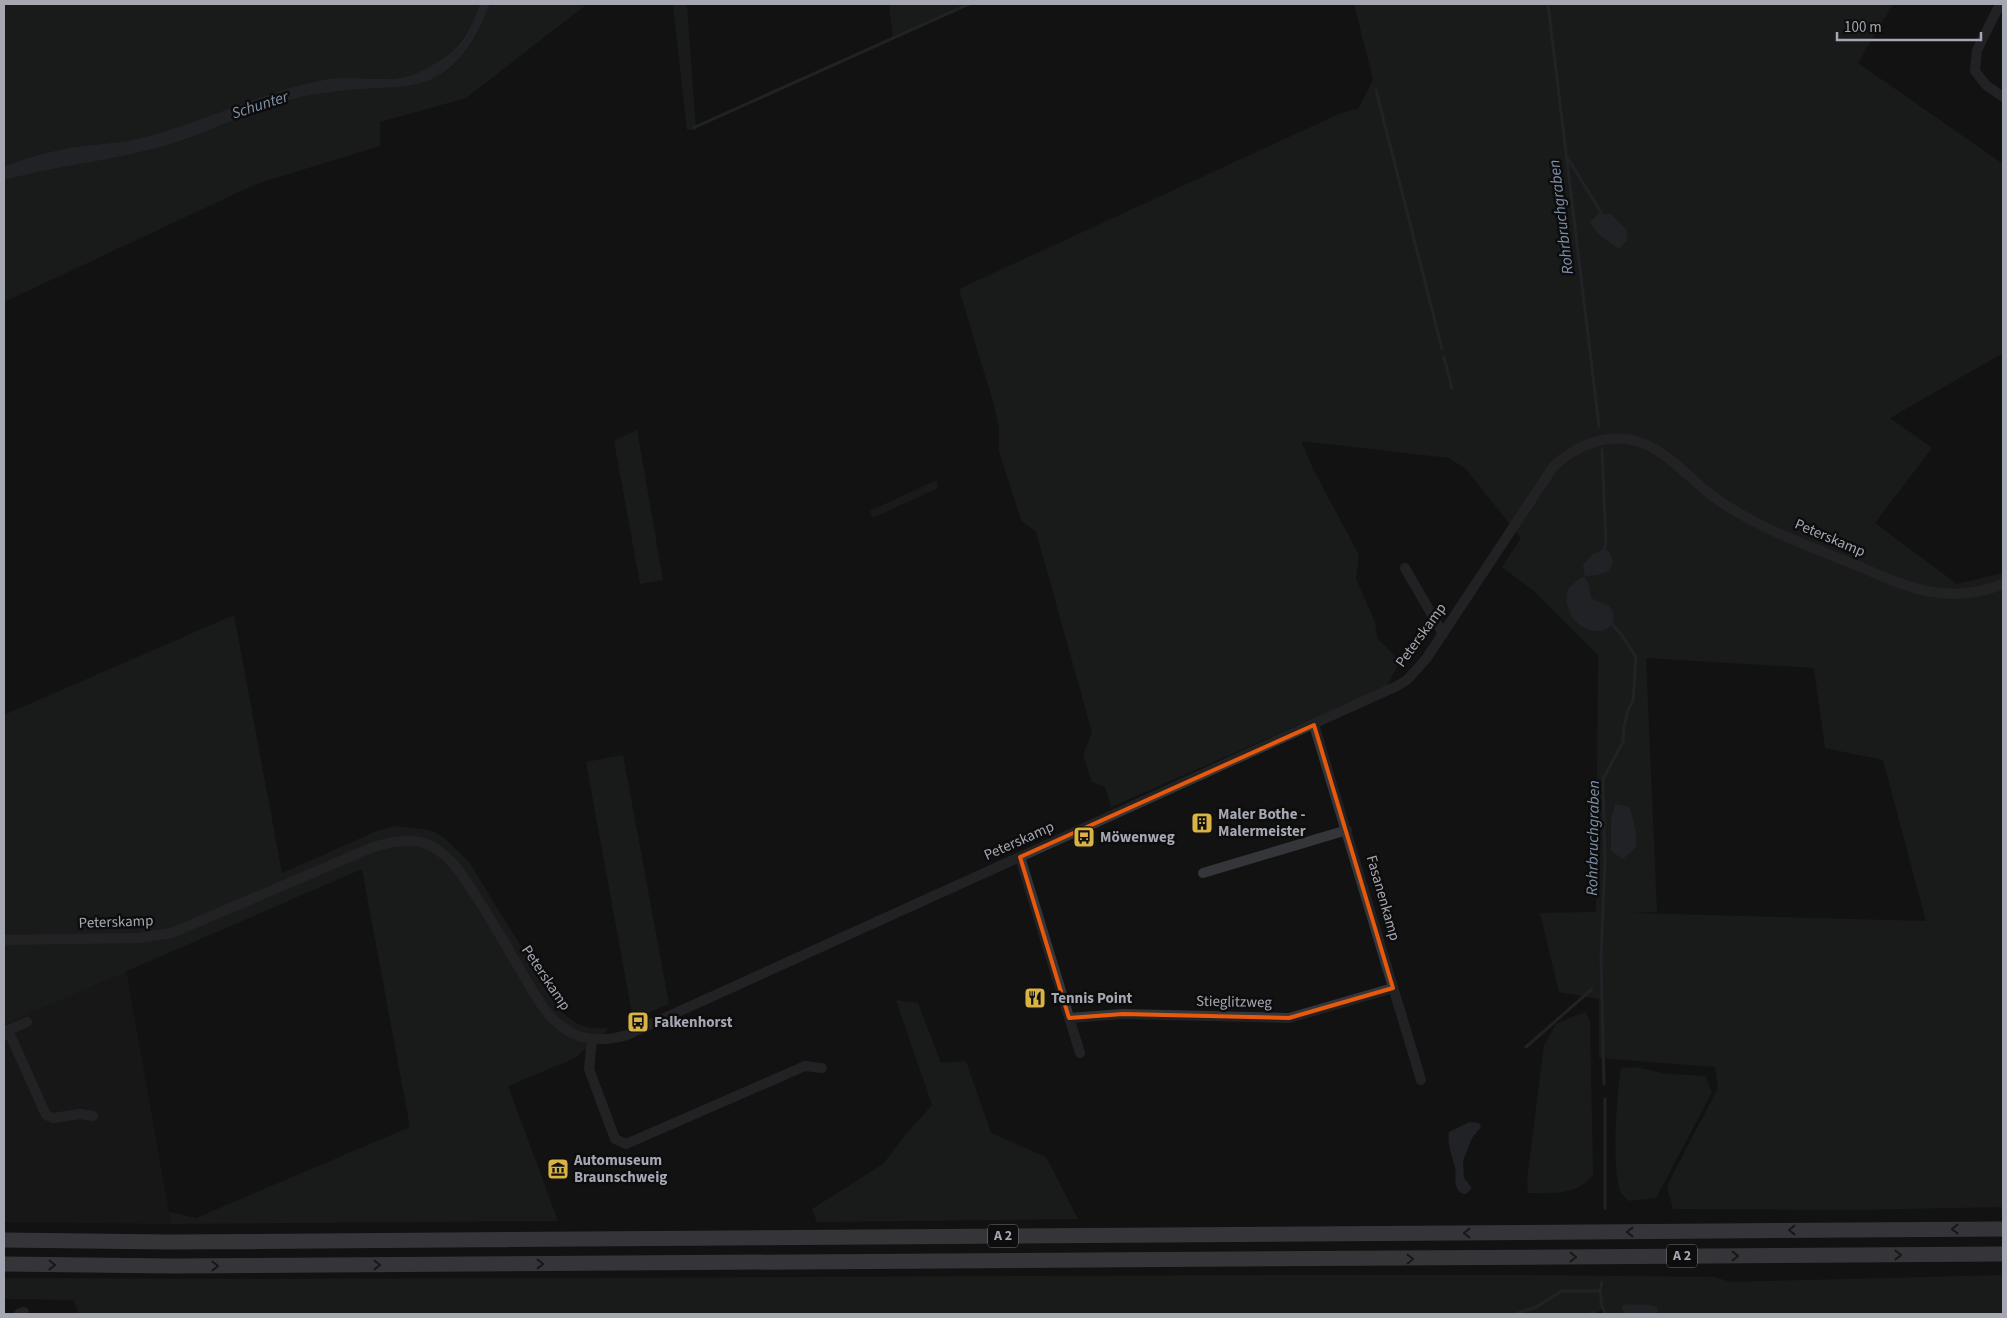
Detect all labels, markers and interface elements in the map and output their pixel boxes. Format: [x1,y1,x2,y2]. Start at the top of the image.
scale bar [1837,10,1981,42]
text: 100 m [1844,17,1882,38]
water label: Schunter [229,85,293,124]
water label: Rohrbruchgraben [1543,158,1579,276]
street label: Peterskamp [1791,514,1869,562]
street label: Peterskamp [1391,599,1451,671]
water label: Rohrbruchgraben [1581,780,1605,896]
place label: Maler Bothe - Malermeister [1218,804,1306,842]
building icon: Maler Bothe - Malermeister [1190,811,1214,835]
street label: Peterskamp [981,816,1057,866]
bus stop icon: Möwenweg [1072,825,1096,849]
place label: Möwenweg [1100,827,1175,848]
street label: Fasanenkamp [1361,853,1405,943]
street label: Peterskamp [78,910,154,934]
street label: Peterskamp [516,941,576,1015]
restaurant icon: Tennis Point [1023,986,1047,1010]
place label: Tennis Point [1051,988,1133,1009]
street label: Stieglitzweg [1196,991,1273,1013]
bus stop icon: Falkenhorst [626,1010,650,1034]
place label: Falkenhorst [654,1012,733,1033]
place label: Automuseum Braunschweig [573,1150,667,1188]
museum icon: Automuseum Braunschweig [546,1157,570,1181]
road number: A 2 [988,1224,1018,1248]
one-way arrow [1950,1224,1958,1234]
one-way arrow [1788,1225,1796,1235]
one-way arrow [1625,1227,1633,1237]
one-way arrow [1463,1228,1470,1238]
road number: A 2 [1667,1244,1697,1268]
one-way arrow [1894,1250,1902,1260]
one-way arrow [1732,1251,1739,1261]
one-way arrow [1569,1252,1577,1262]
one-way arrow [1406,1254,1414,1264]
one-way arrow [536,1259,544,1269]
one-way arrow [49,1260,57,1270]
one-way arrow [374,1260,382,1270]
one-way arrow [212,1261,219,1271]

